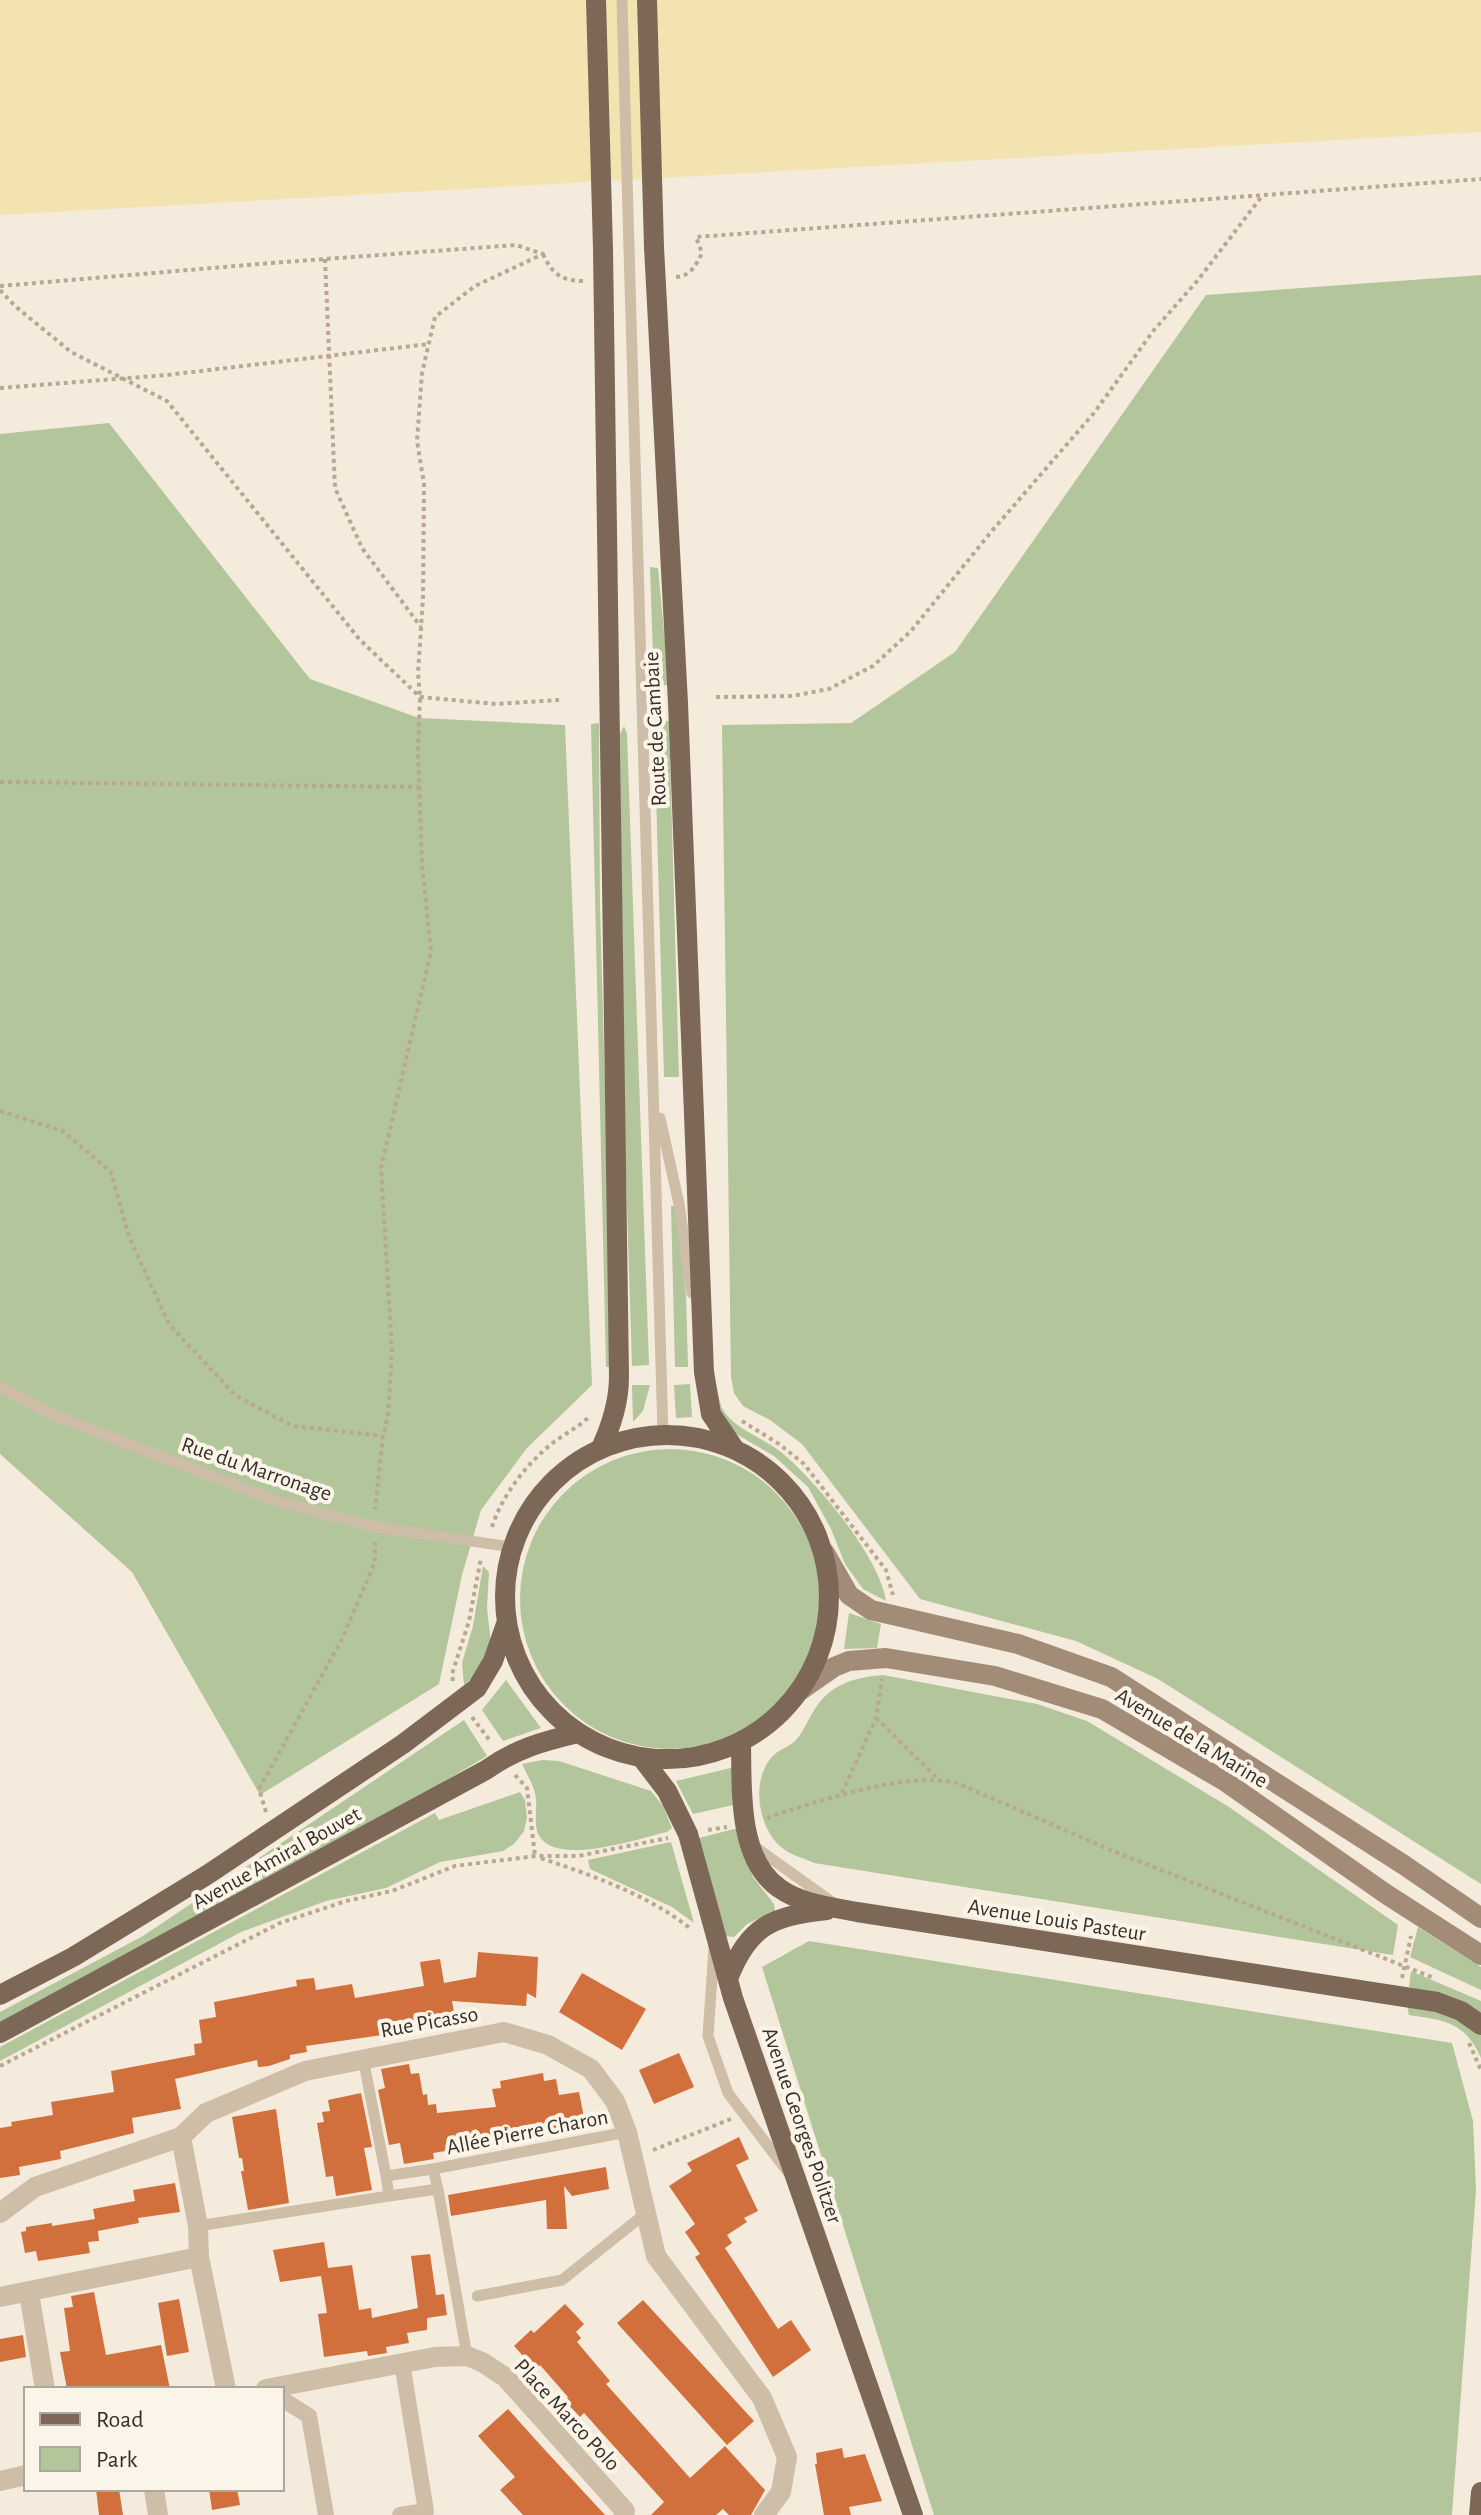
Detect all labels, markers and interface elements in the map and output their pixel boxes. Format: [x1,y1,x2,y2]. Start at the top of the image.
street label: Route de Cambaie [640,651,670,807]
street label: Rue du Marronage [179,1433,335,1505]
street label: Avenue de la Marine [1112,1684,1271,1792]
street label: Avenue Amiral Bouvet [189,1802,364,1913]
street label: Avenue Louis Pasteur [966,1895,1147,1945]
street label: Rue Picasso [379,2003,480,2041]
street label: Avenue Georges Politzer [758,2024,846,2226]
street label: Allée Pierre Charon [444,2106,610,2158]
street label: Place Marco Polo [510,2355,624,2475]
legend [24,2387,284,2491]
text: Road [96,2408,144,2432]
text: Park [96,2448,137,2472]

